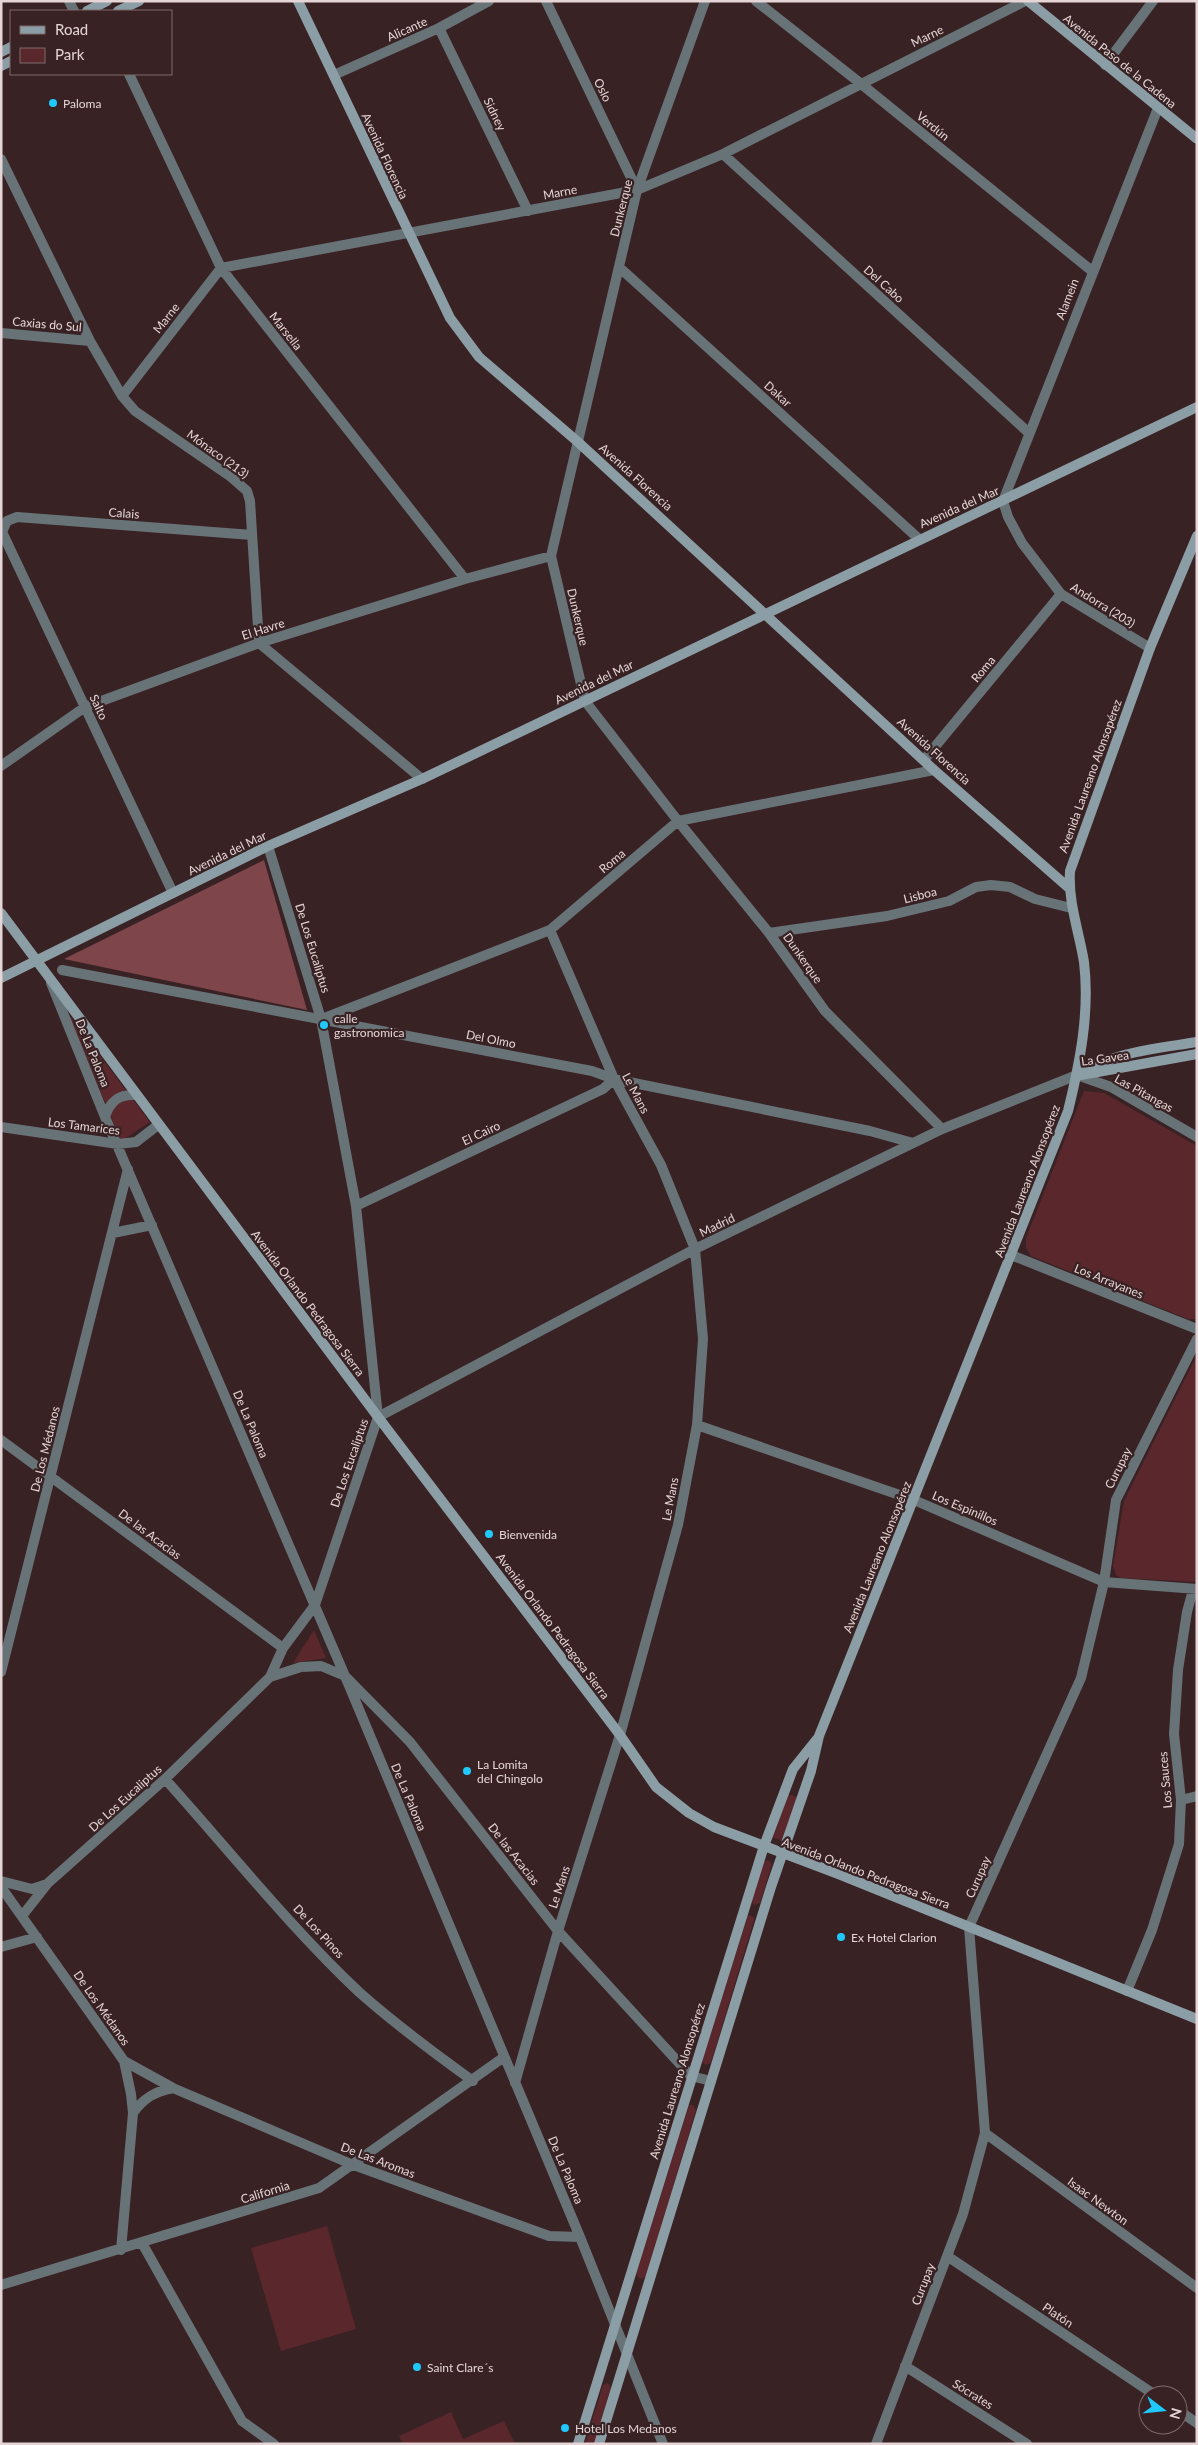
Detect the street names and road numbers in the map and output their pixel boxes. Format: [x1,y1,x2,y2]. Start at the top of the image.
street label: Avenida Paso de la Cadena [1060,11,1180,111]
street label: Alicante [384,13,430,45]
street label: Marne [908,22,946,50]
street label: Oslo [591,76,615,104]
street label: Sidney [481,95,510,134]
street label: Verdún [914,108,952,144]
street label: Avenida Florencia [358,111,412,202]
street label: Dunkerque [607,178,635,238]
street label: Marne [542,182,578,202]
street label: Del Cabo [861,262,907,306]
street label: Alamein [1052,276,1082,322]
street label: Marne [150,300,182,336]
street label: Marsella [266,309,306,353]
street label: Caxias do Sul [12,313,82,335]
street label: Dakar [761,378,795,410]
street label: Mónaco (213) [184,426,252,482]
street label: Avenida Florencia [596,440,676,514]
street label: Avenida del Mar [917,482,1002,531]
street label: Calais [108,504,140,522]
street label: Andorra (203) [1068,579,1138,631]
street label: Dunkerque [564,587,592,647]
street label: El Havre [240,615,286,643]
street label: Roma [968,653,998,685]
street label: Avenida del Mar [552,656,636,708]
street label: Salto [87,692,111,722]
street label: Avenida Laureano Alonsopérez [1055,697,1125,855]
street label: Avenida Florencia [894,714,974,788]
street label: Avenida del Mar [185,827,269,879]
street label: Roma [596,846,628,876]
street label: Lisboa [902,884,938,906]
street label: De Los Eucaliptus [292,901,334,995]
street label: Dunkerque [780,930,826,986]
street label: De La Paloma [73,1017,113,1089]
street label: Del Olmo [465,1027,517,1051]
street label: La Gavea [1080,1047,1130,1069]
street label: Le Mans [619,1070,653,1116]
street label: Las Pitangas [1112,1071,1176,1115]
street label: Avenida Laureano Alonsopérez [991,1102,1063,1259]
street label: Los Tamarices [47,1114,121,1138]
street label: El Cairo [459,1118,503,1148]
street label: Madrid [697,1210,737,1240]
street label: Avenida Orlando Pedragosa Sierra [248,1227,368,1379]
street label: Los Arrayanes [1072,1260,1146,1302]
street label: De La Paloma [230,1388,272,1460]
street label: De Los Médanos [27,1405,63,1493]
street label: De Los Eucaliptus [327,1417,371,1509]
street label: Curupay [1101,1444,1135,1491]
street label: Le Mans [658,1476,682,1522]
street label: Avenida Laureano Alonsopérez [840,1479,915,1635]
street label: Los Espinillos [930,1487,1000,1529]
street label: De las Acacias [116,1506,184,1562]
street label: Avenida Orlando Pedragosa Sierra [493,1550,613,1702]
street label: Los Sauces [1155,1751,1175,1809]
street label: De Los Eucaliptus [85,1761,165,1835]
street label: De La Paloma [388,1761,430,1833]
street label: De las Acacias [485,1820,543,1888]
street label: Avenida Orlando Pedragosa Sierra [780,1834,952,1912]
street label: Curupay [962,1853,994,1900]
street label: Le Mans [545,1864,573,1910]
street label: De Los Pinos [290,1901,348,1961]
street label: De Los Médanos [71,1968,133,2048]
street label: Avenida Laureano Alonsopérez [646,2001,708,2161]
street label: De La Paloma [545,2134,587,2206]
street label: De Las Aromas [339,2139,417,2181]
street label: Isaac Newton [1065,2174,1131,2228]
street label: California [239,2177,291,2207]
street label: Curupay [908,2260,938,2307]
street label: Platón [1040,2299,1076,2331]
street label: Sócrates [950,2376,996,2412]

